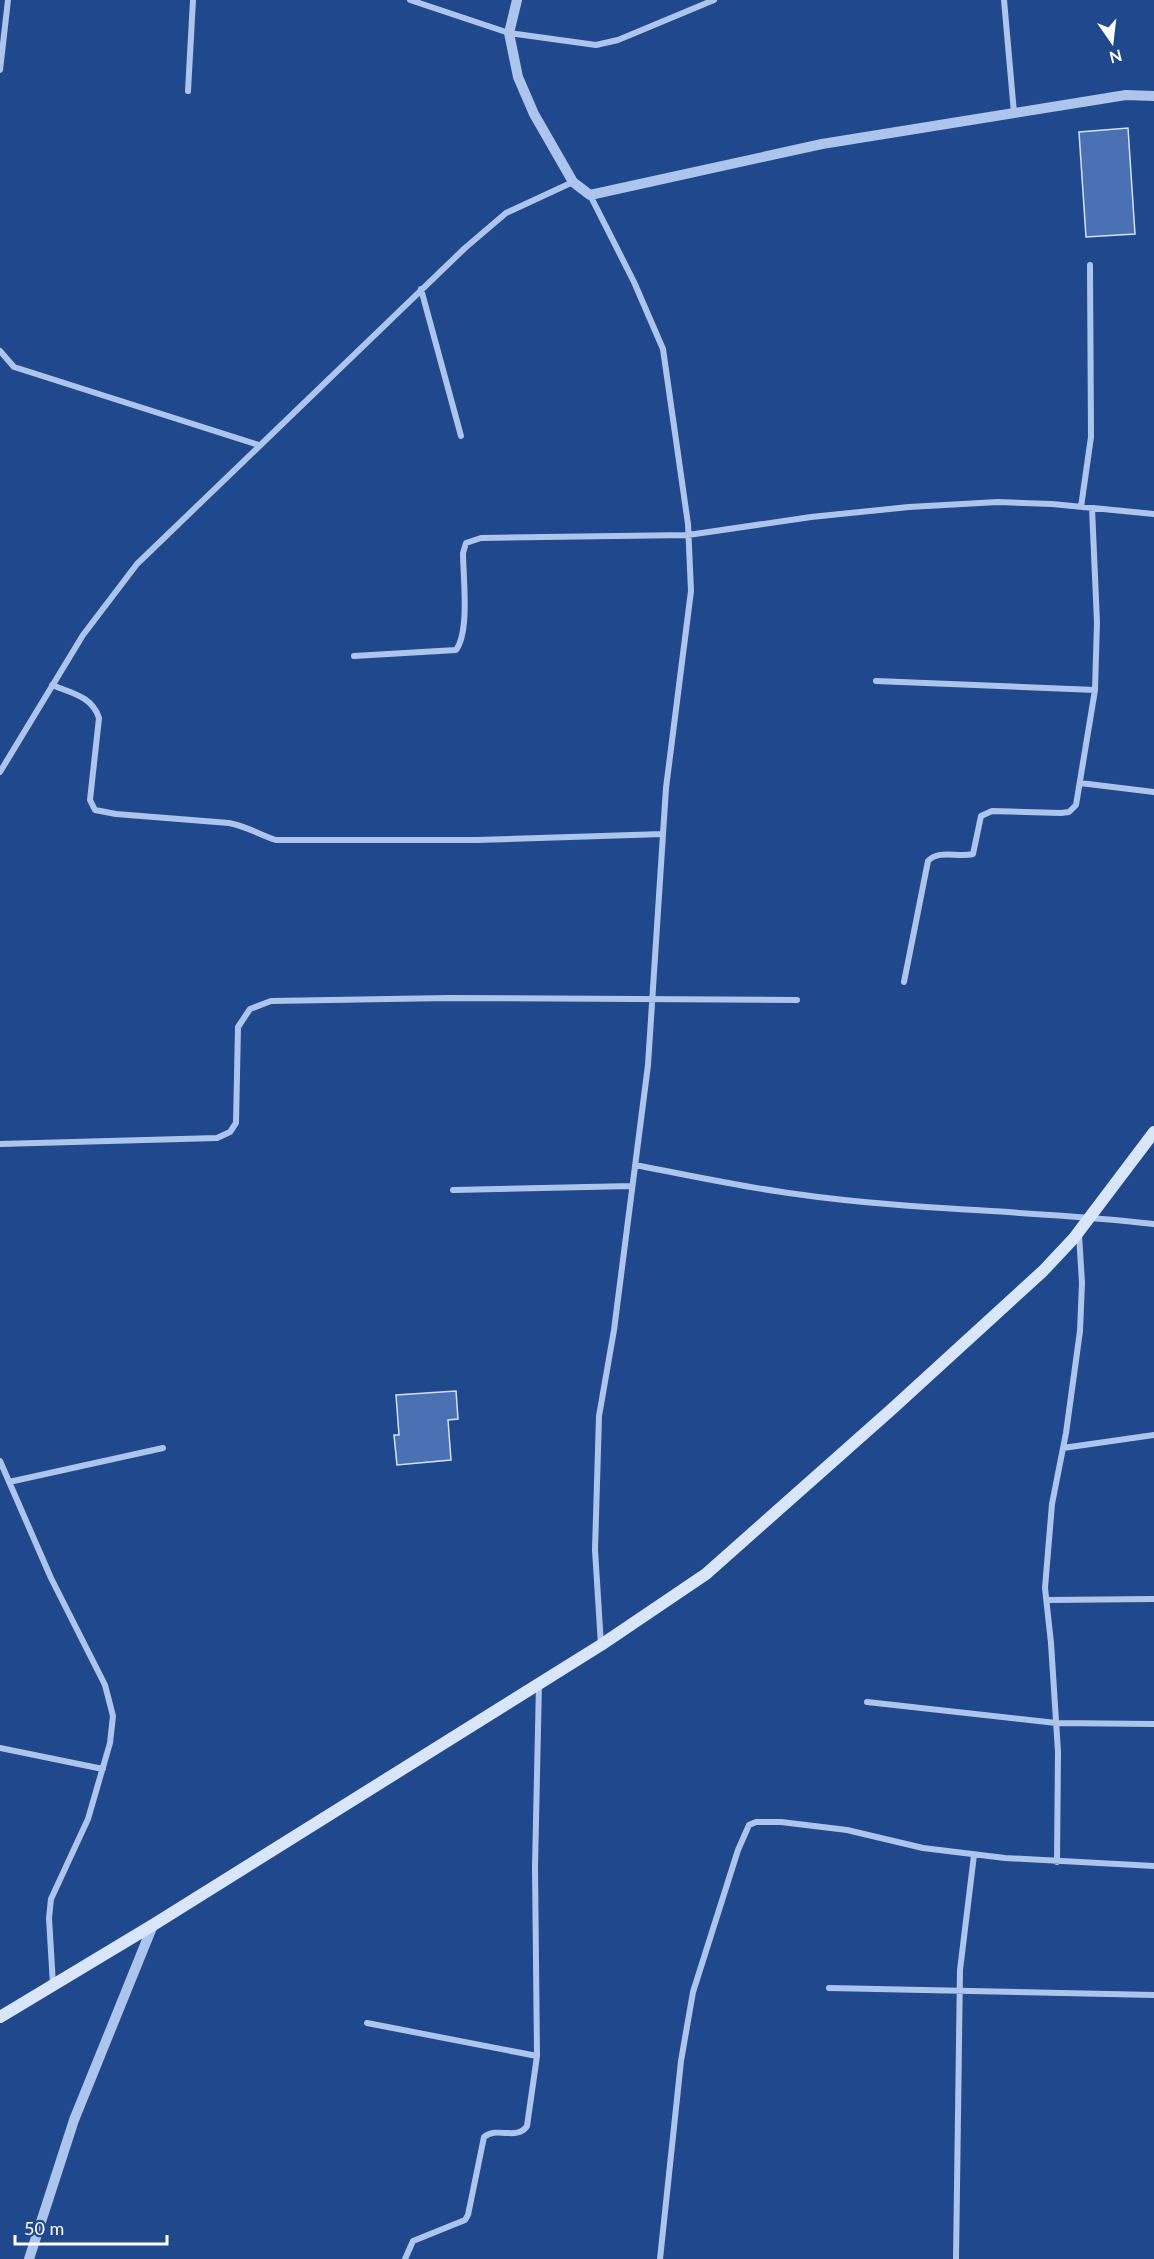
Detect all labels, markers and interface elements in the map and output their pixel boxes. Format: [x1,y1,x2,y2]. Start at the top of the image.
north arrow [1082,12,1142,72]
text: N [1107,46,1124,68]
scale bar [15,2208,166,2246]
text: 50 m [24,2217,64,2239]

